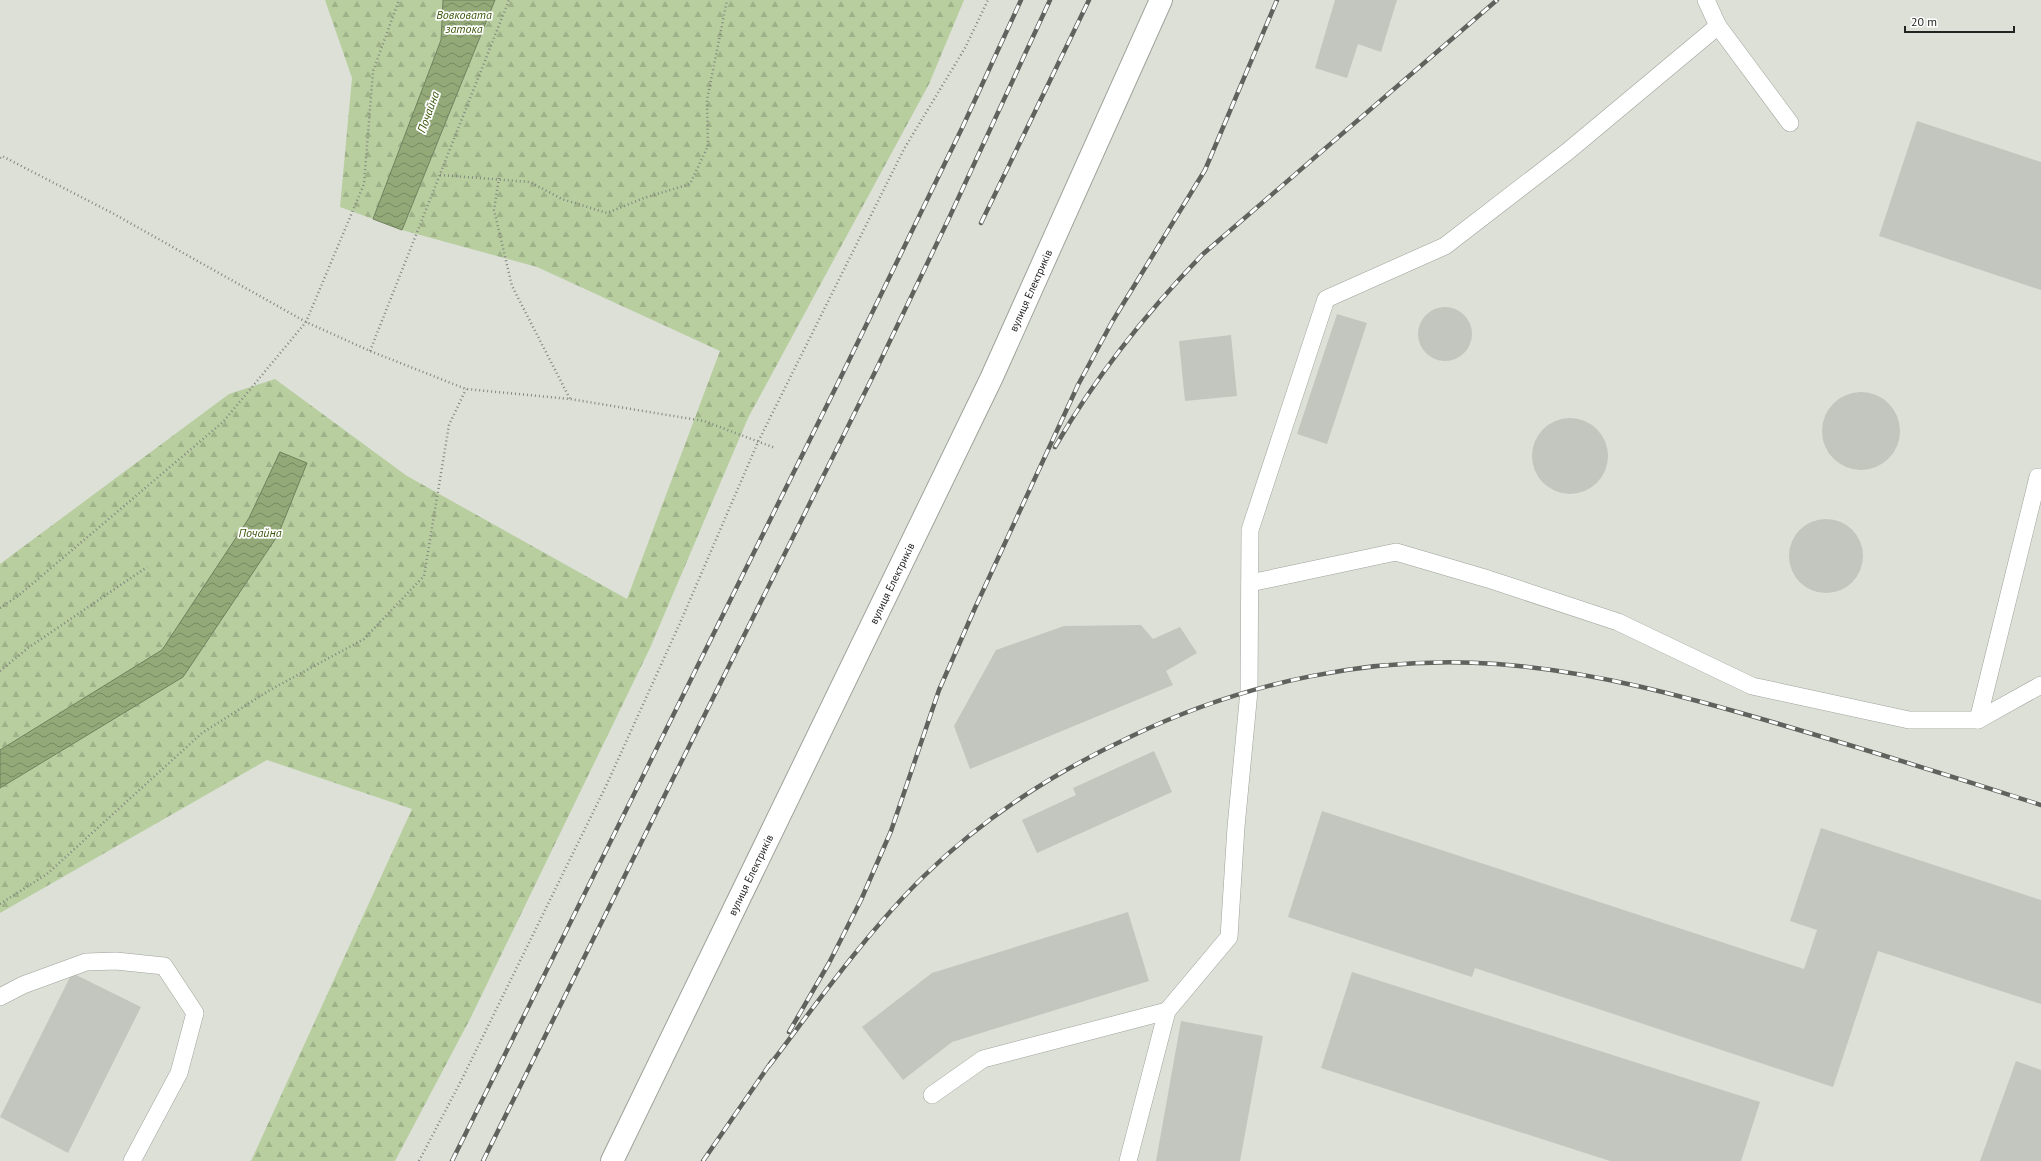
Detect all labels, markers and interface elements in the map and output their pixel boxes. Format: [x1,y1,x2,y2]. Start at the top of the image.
water label: Вовковата затока [436,7,492,36]
scale bar [1905,8,2014,34]
text: 20 m [1911,14,1937,29]
water label: Почайна [414,89,442,135]
street label: вулиця Електриків [1006,247,1055,334]
water label: Почайна [238,525,282,540]
street label: вулиця Електриків [866,540,918,626]
street label: вулиця Електриків [725,832,776,918]

